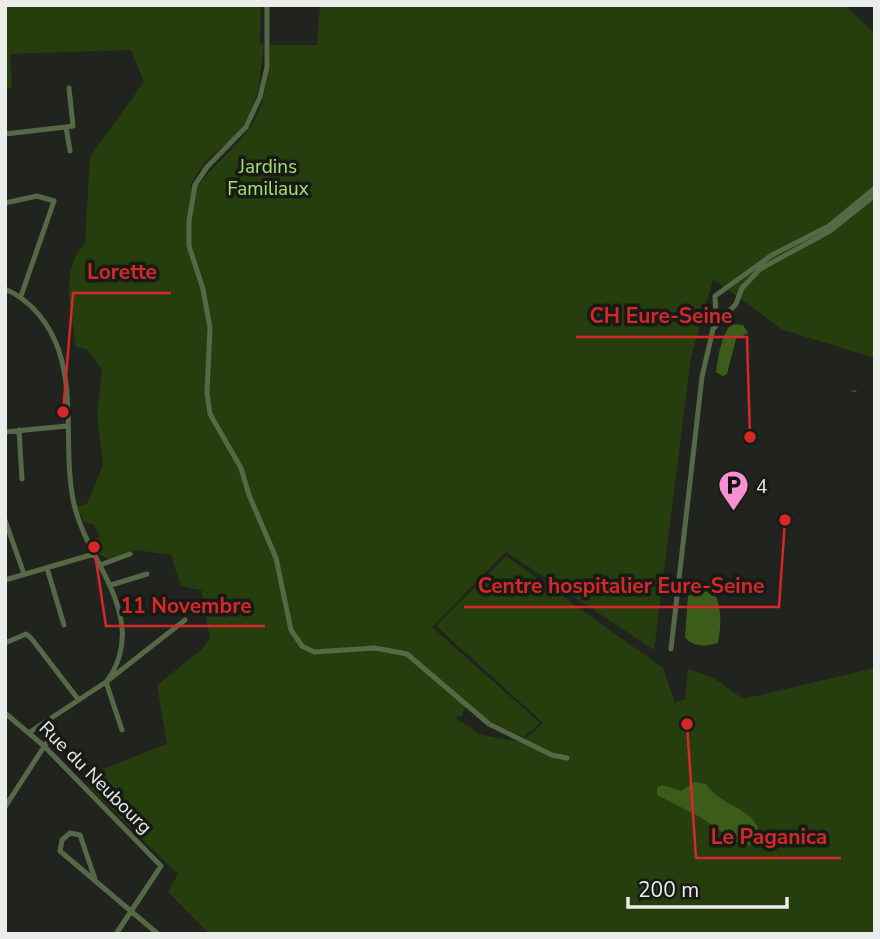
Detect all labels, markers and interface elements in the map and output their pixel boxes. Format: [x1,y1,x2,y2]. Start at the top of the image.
park label: Jardins Familiaux [227,154,309,202]
callout: Lorette [73,251,171,293]
text: Lorette [87,258,157,286]
callout: CH Eure-Seine [576,295,747,337]
text: CH Eure-Seine [590,302,732,330]
parking icon: 4 [716,469,750,513]
place label: 4 [756,474,767,500]
callout: Centre hospitalier Eure-Seine [464,565,779,607]
text: Centre hospitalier Eure-Seine [478,572,764,600]
callout: 11 Novembre [106,584,265,626]
text: 11 Novembre [120,592,252,620]
street label: Rue du Neubourg [33,716,157,840]
callout: Le Paganica [696,816,841,858]
text: Le Paganica [711,823,827,851]
scale bar [628,866,787,910]
text: 200 m [638,876,699,904]

